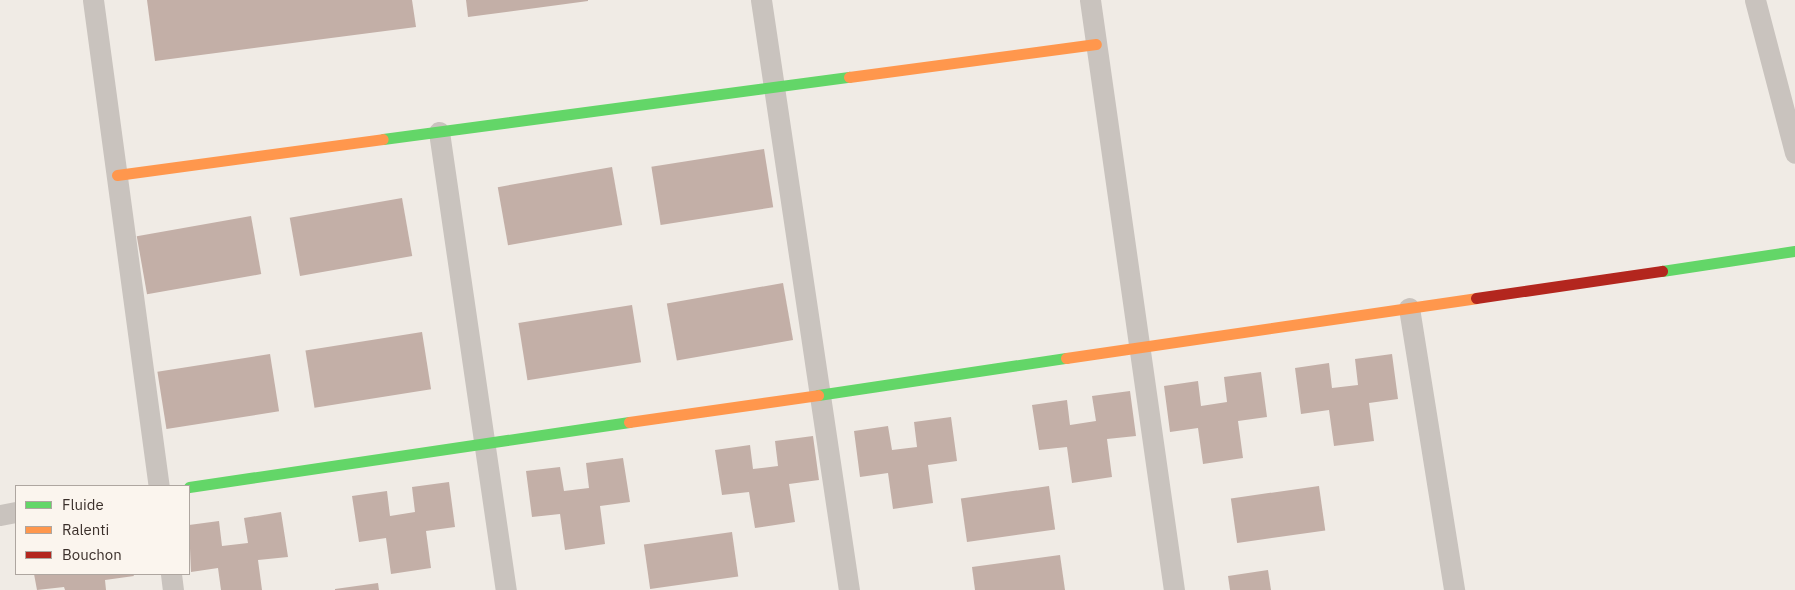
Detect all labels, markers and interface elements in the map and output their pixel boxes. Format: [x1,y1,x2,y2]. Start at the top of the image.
legend [15,485,190,575]
text: Fluide [62,495,104,514]
text: Ralenti [62,520,109,539]
text: Bouchon [62,545,122,564]

